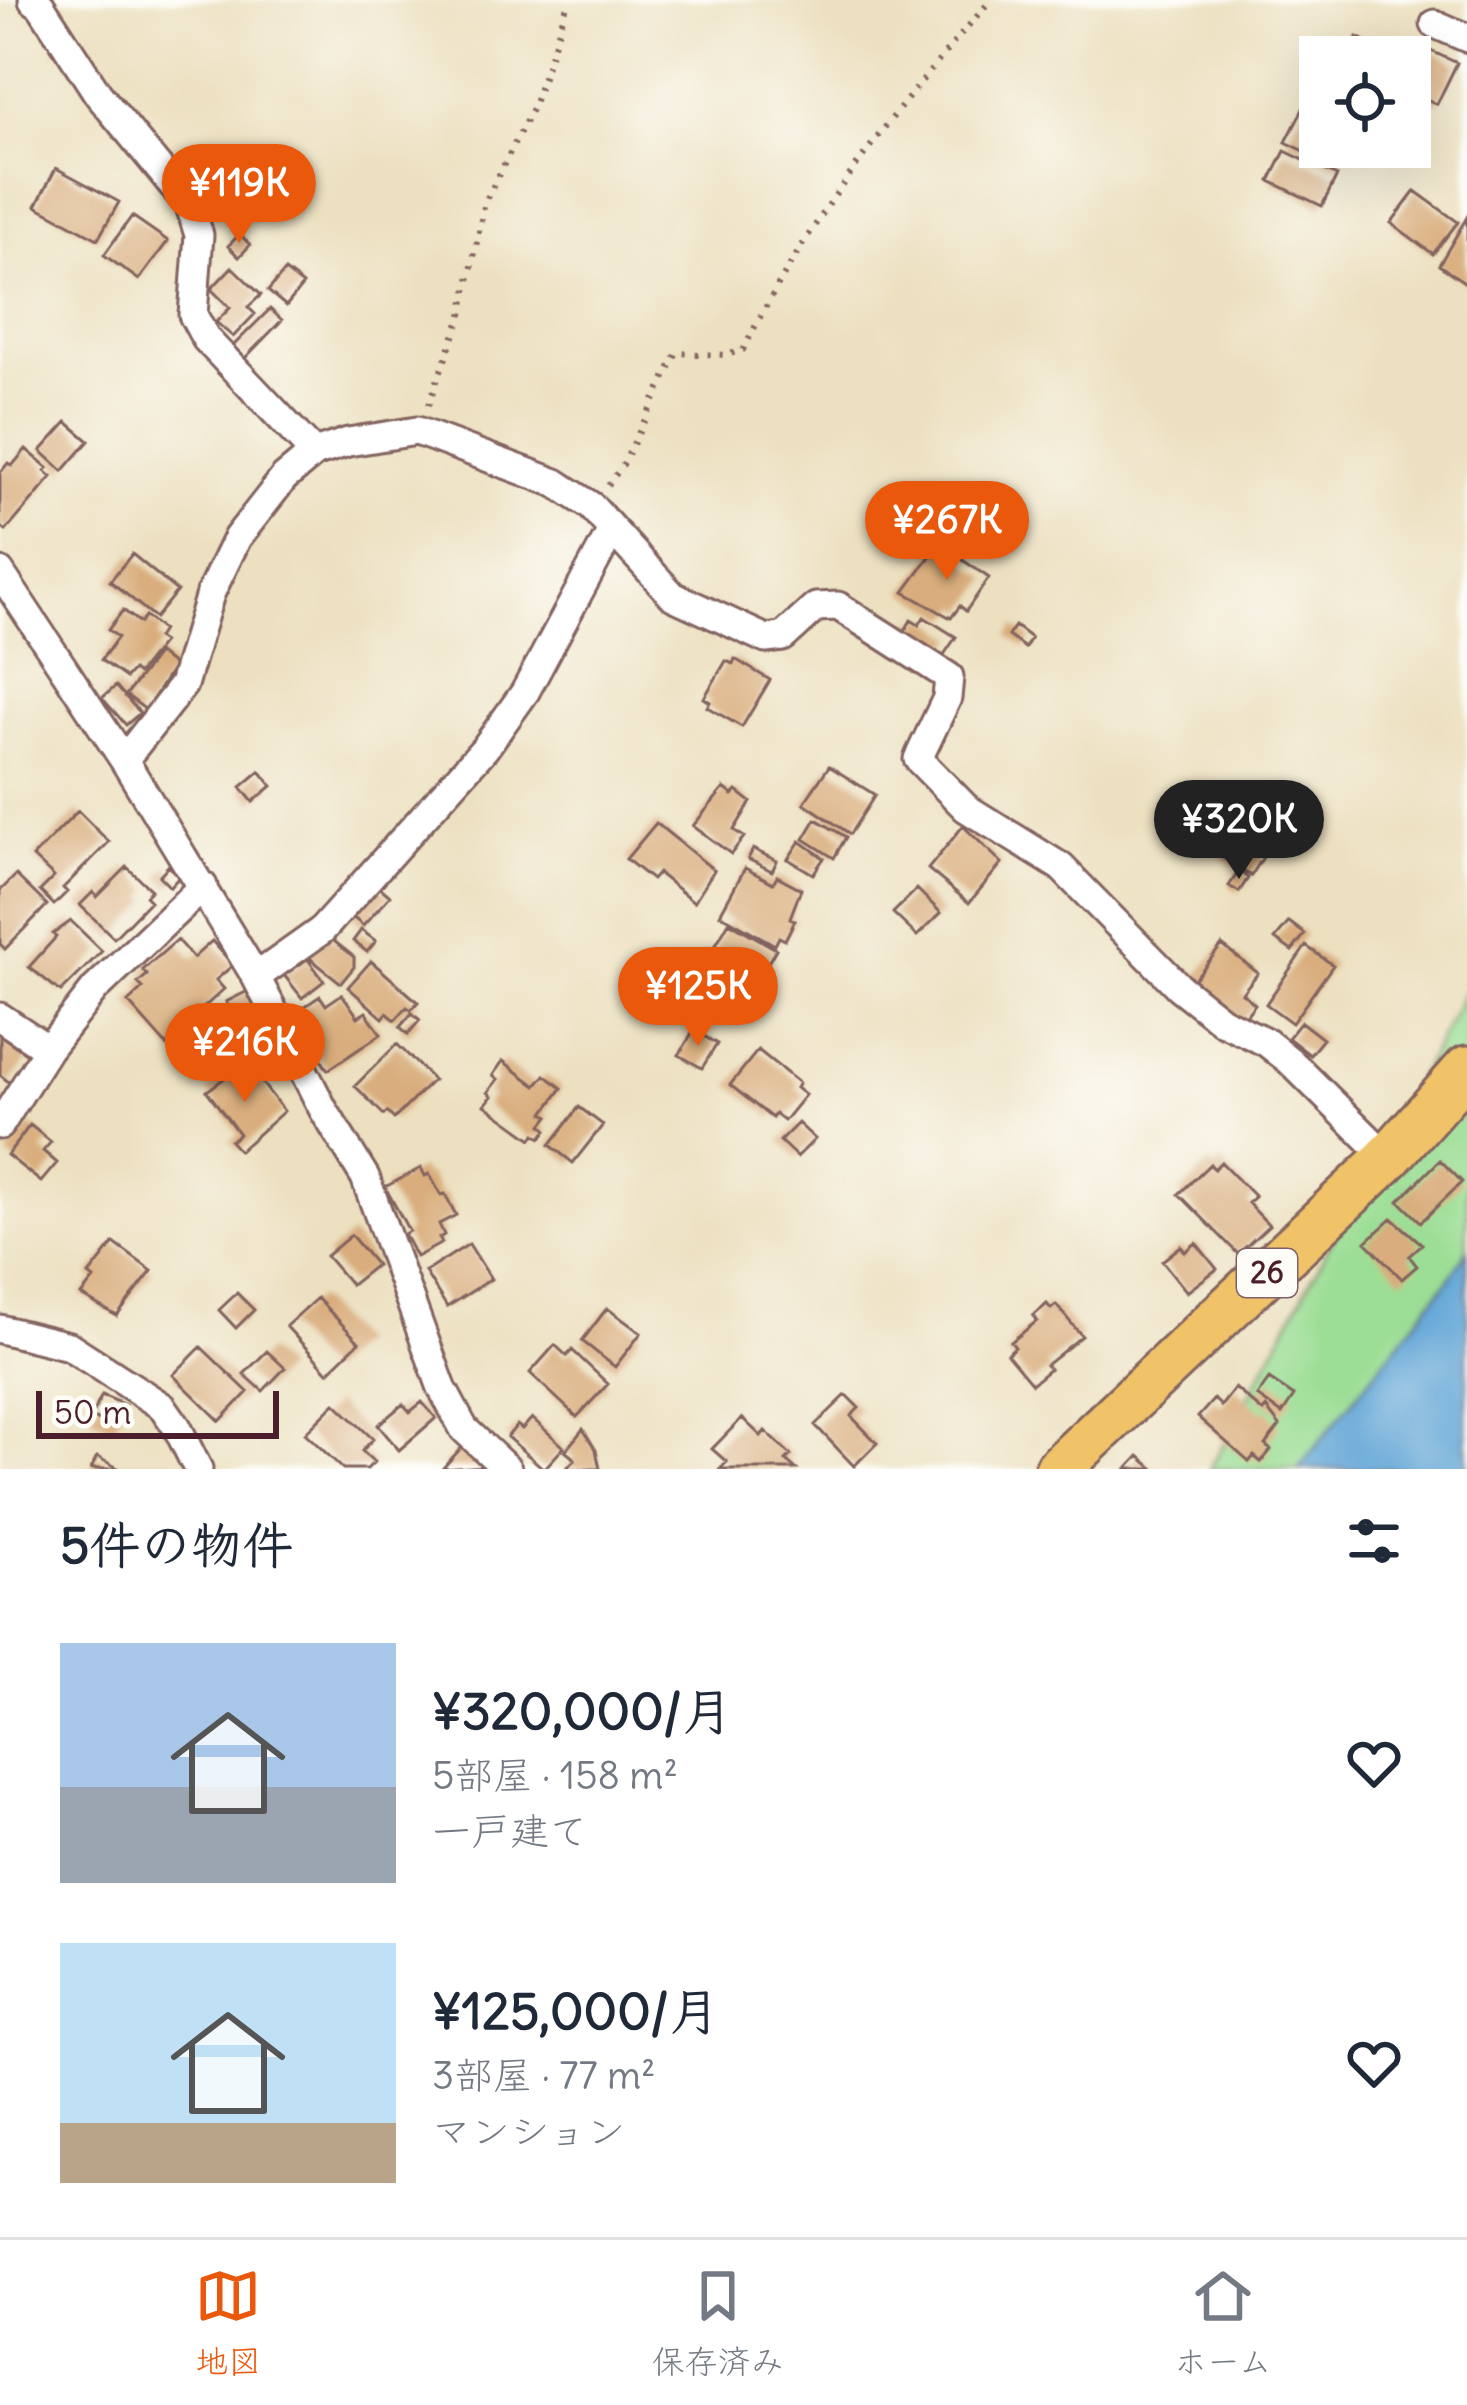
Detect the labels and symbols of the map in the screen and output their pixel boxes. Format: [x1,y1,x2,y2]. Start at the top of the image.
pin: ¥119K [155,144,323,246]
pin: ¥267K [863,481,1031,583]
pin: ¥320K [1155,780,1323,882]
pin: ¥125K [614,947,782,1049]
pin: ¥216K [161,1003,329,1105]
road number: 26 [1237,1249,1297,1297]
scale bar [36,1385,279,1438]

